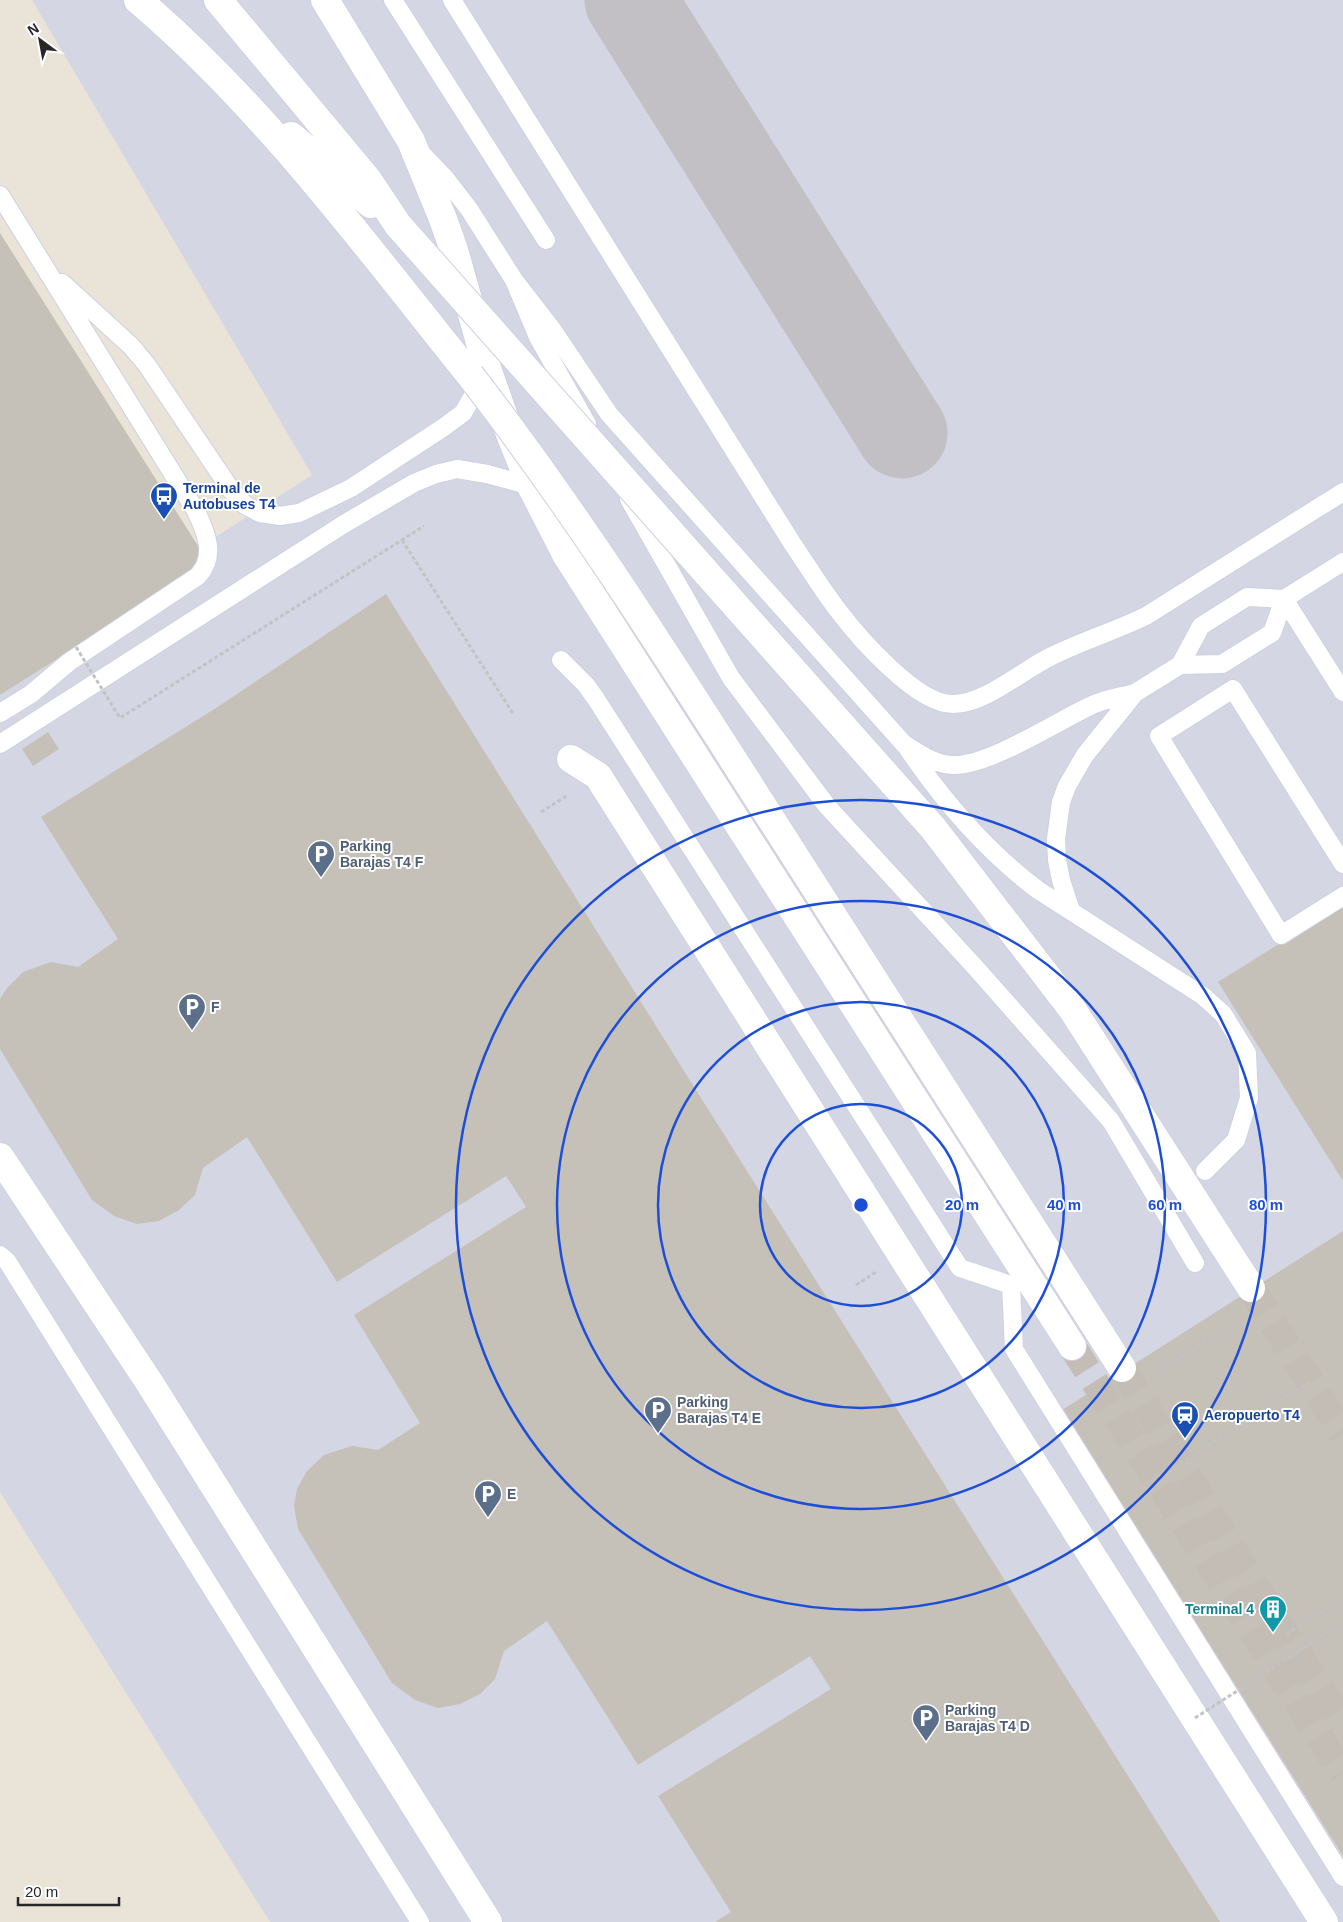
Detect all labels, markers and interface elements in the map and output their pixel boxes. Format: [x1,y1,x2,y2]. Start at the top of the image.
north arrow [15,15,65,65]
text: N [25,20,42,38]
place label: Terminal de Autobuses T4 [183,480,276,512]
bus stop icon: Terminal de Autobuses T4 [149,481,179,520]
place label: Parking Barajas T4 F [340,838,424,870]
parking icon: Parking Barajas T4 F [306,839,336,878]
parking icon: F [177,992,207,1031]
place label: F [211,999,220,1015]
centre of rings [852,1196,870,1214]
text: 20 m [945,1196,979,1213]
text: 40 m [1047,1196,1081,1213]
text: 60 m [1148,1196,1182,1213]
text: 80 m [1249,1196,1283,1213]
place label: Parking Barajas T4 E [677,1394,761,1426]
parking icon: Parking Barajas T4 E [643,1395,673,1434]
station icon: Aeropuerto T4 [1170,1400,1200,1439]
place label: Aeropuerto T4 [1204,1407,1300,1423]
parking icon: E [473,1479,503,1518]
place label: E [507,1486,516,1502]
building icon: Terminal 4 [1258,1594,1288,1633]
place label: Terminal 4 [1185,1601,1254,1617]
place label: Parking Barajas T4 D [945,1702,1030,1734]
parking icon: Parking Barajas T4 D [911,1703,941,1742]
scale bar [18,1874,119,1906]
text: 20 m [25,1883,58,1900]

